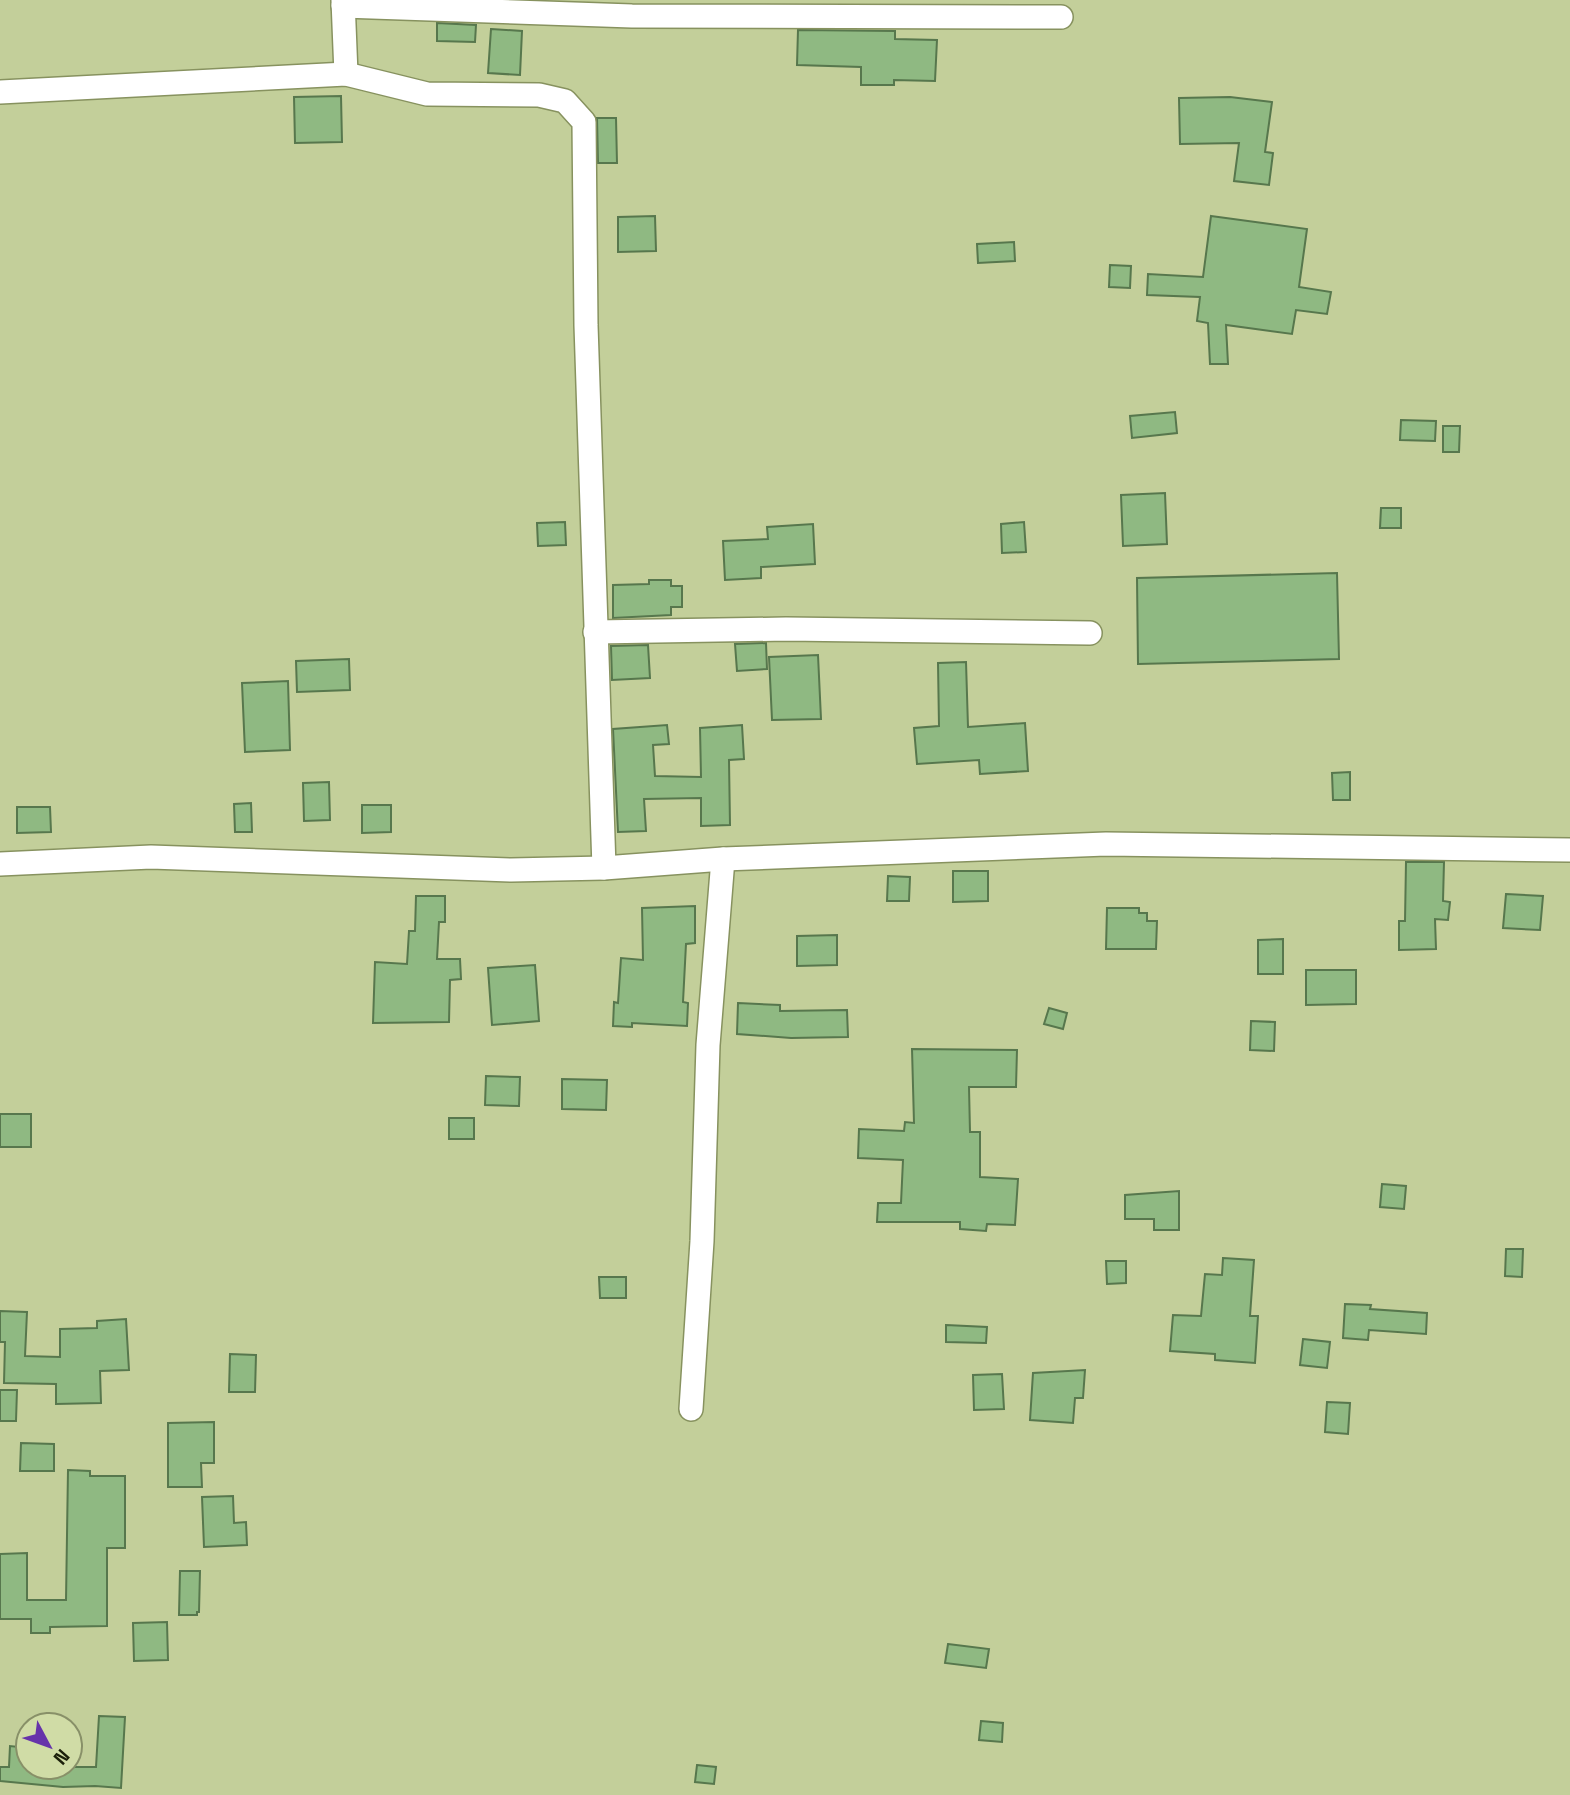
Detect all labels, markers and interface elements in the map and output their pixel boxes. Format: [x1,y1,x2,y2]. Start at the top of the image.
north arrow [14,1711,84,1781]
text: N [48,1744,75,1770]

